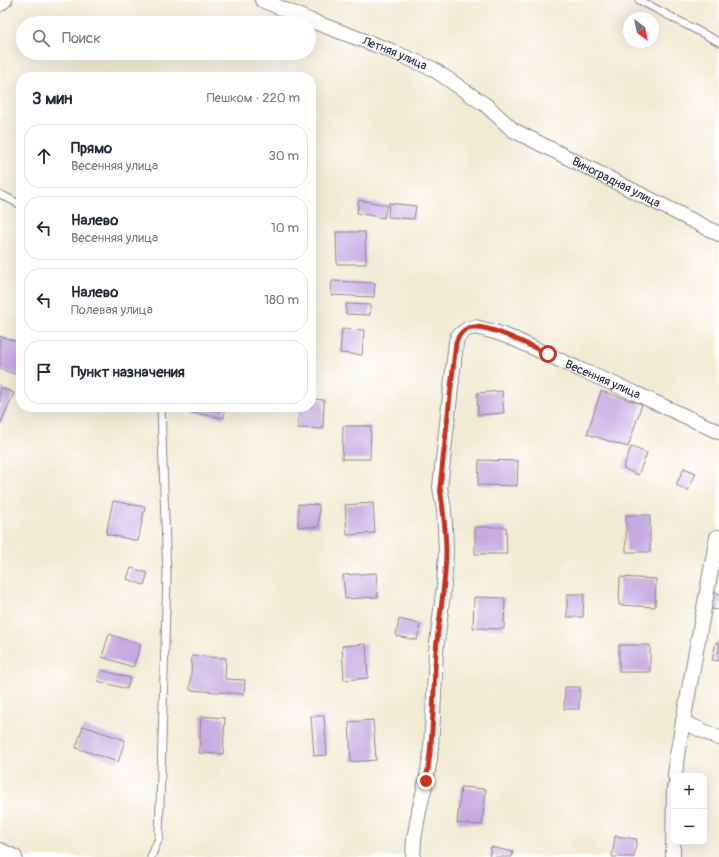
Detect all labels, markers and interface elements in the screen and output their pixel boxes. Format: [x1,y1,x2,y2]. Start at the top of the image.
north arrow [623,12,659,48]
search box [16,16,316,60]
icon: search [30,27,52,49]
text: Поиск [62,29,101,48]
street label: Летняя улица [359,33,430,74]
text: 3 мин [32,88,72,109]
text: Пешком · 220 m [207,90,300,106]
text: Прямо [71,139,112,158]
icon: ahead [33,145,55,167]
text: 30 m [269,148,299,164]
street label: Виноградная улица [569,154,663,211]
text: Весенняя улица [71,158,158,174]
text: Налево [71,211,118,230]
icon: left [33,217,55,239]
text: 10 m [271,220,299,236]
text: Весенняя улица [71,230,158,246]
text: Налево [71,283,118,302]
icon: left [33,289,55,311]
text: 180 m [264,292,299,308]
text: Полевая улица [71,302,153,318]
route start [539,345,557,363]
street label: Весенняя улица [563,357,643,403]
icon: arrive [33,361,55,383]
text: Пункт назначения [71,363,185,382]
route end [417,772,435,790]
map controls [671,773,707,845]
button: + [671,773,707,809]
button: − [671,809,707,845]

